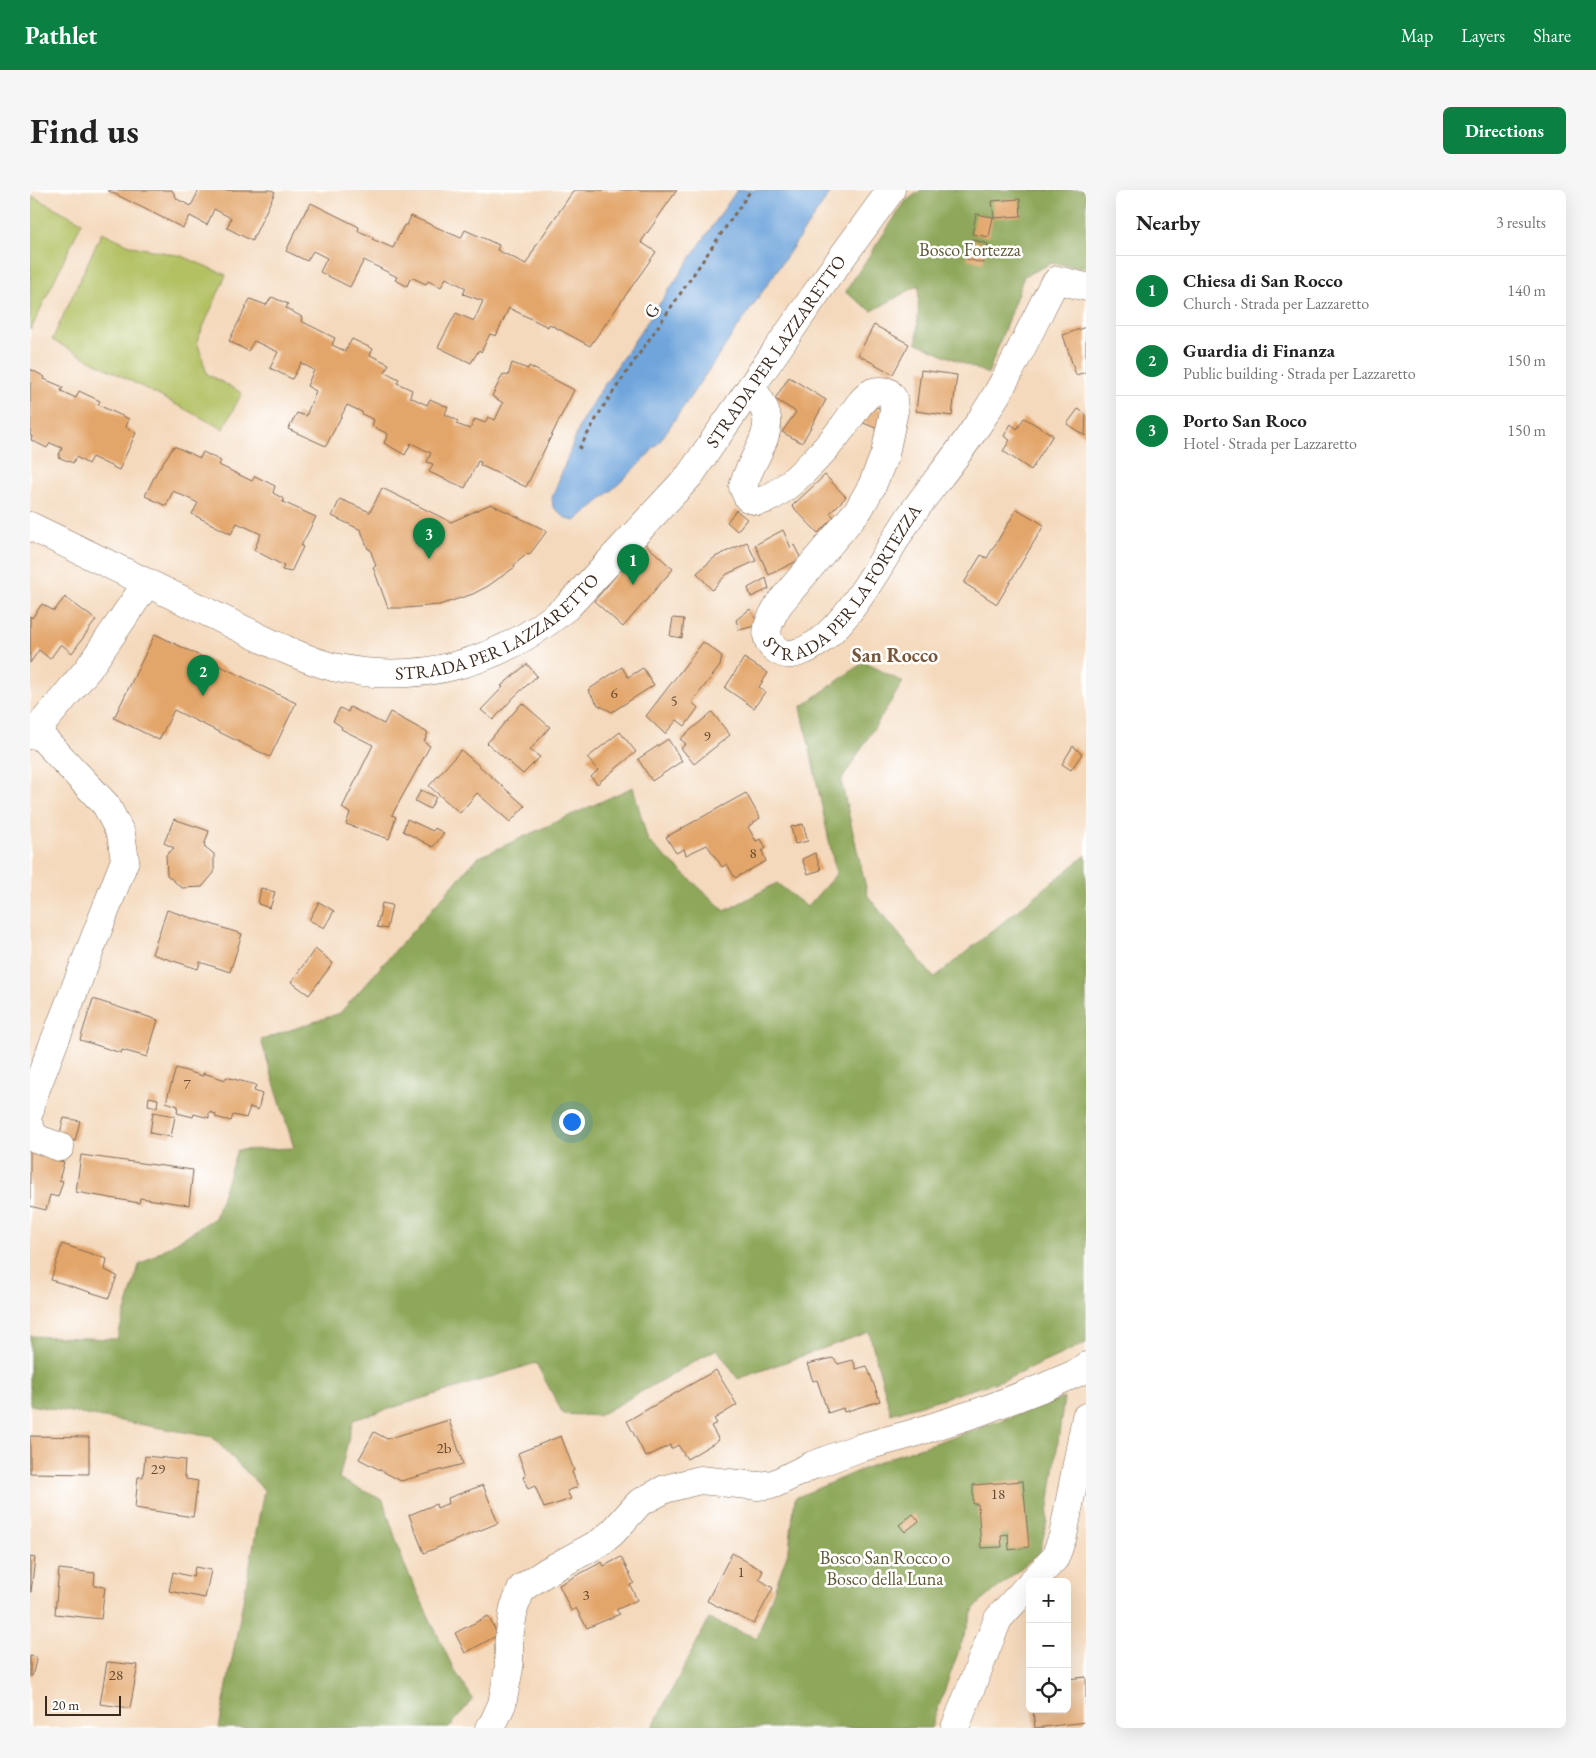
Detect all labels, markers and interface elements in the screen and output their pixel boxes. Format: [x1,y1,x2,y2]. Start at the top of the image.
text: Pathlet [25,20,97,51]
text: Map [1401,24,1433,47]
text: Layers [1461,24,1505,47]
text: Share [1533,24,1571,47]
button: Directions [1443,107,1566,154]
text: Find us [30,108,139,153]
text: Nearby [1136,209,1200,236]
text: 3 results [1496,212,1546,233]
park label: Bosco Fortezza [919,238,1022,261]
street label: STRADA PER LAZZARETTO [700,250,851,452]
text: Chiesa di San Rocco [1183,268,1343,293]
text: 1 [1148,280,1156,301]
text: 140 m [1507,280,1546,301]
text: Church · Strada per Lazzaretto [1183,293,1369,314]
street label: G [638,299,665,323]
text: Guardia di Finanza [1183,338,1335,363]
text: 2 [1148,350,1156,371]
text: 150 m [1507,350,1546,371]
text: Public building · Strada per Lazzaretto [1183,363,1416,384]
text: Porto San Roco [1183,408,1307,433]
text: 3 [1148,420,1156,441]
text: 150 m [1507,420,1546,441]
text: Hotel · Strada per Lazzaretto [1183,433,1357,454]
street label: STRADA PER LA FORTEZZA [758,499,926,665]
pin: 3 [413,518,445,559]
pin: 1 [617,544,649,585]
street label: STRADA PER LAZZARETTO [395,568,604,685]
district label: San Rocco [852,642,938,668]
pin: 2 [187,655,219,696]
house number: 6 [610,683,618,702]
house number: 5 [670,691,678,710]
house number: 9 [703,726,711,745]
house number: 8 [749,843,757,862]
house number: 7 [183,1074,191,1093]
your location [559,1109,585,1135]
house number: 2b [437,1438,452,1457]
house number: 29 [151,1459,165,1478]
house number: 18 [991,1484,1005,1503]
park label: Bosco San Rocco o Bosco della Luna [820,1546,950,1590]
house number: 1 [737,1562,745,1581]
map controls [1026,1578,1071,1713]
button: + [1026,1578,1071,1623]
house number: 3 [582,1585,590,1604]
button: − [1026,1623,1071,1668]
house number: 28 [109,1665,123,1684]
button: locate [1026,1668,1071,1713]
scale bar [45,1693,121,1716]
text: 20 m [52,1696,79,1714]

